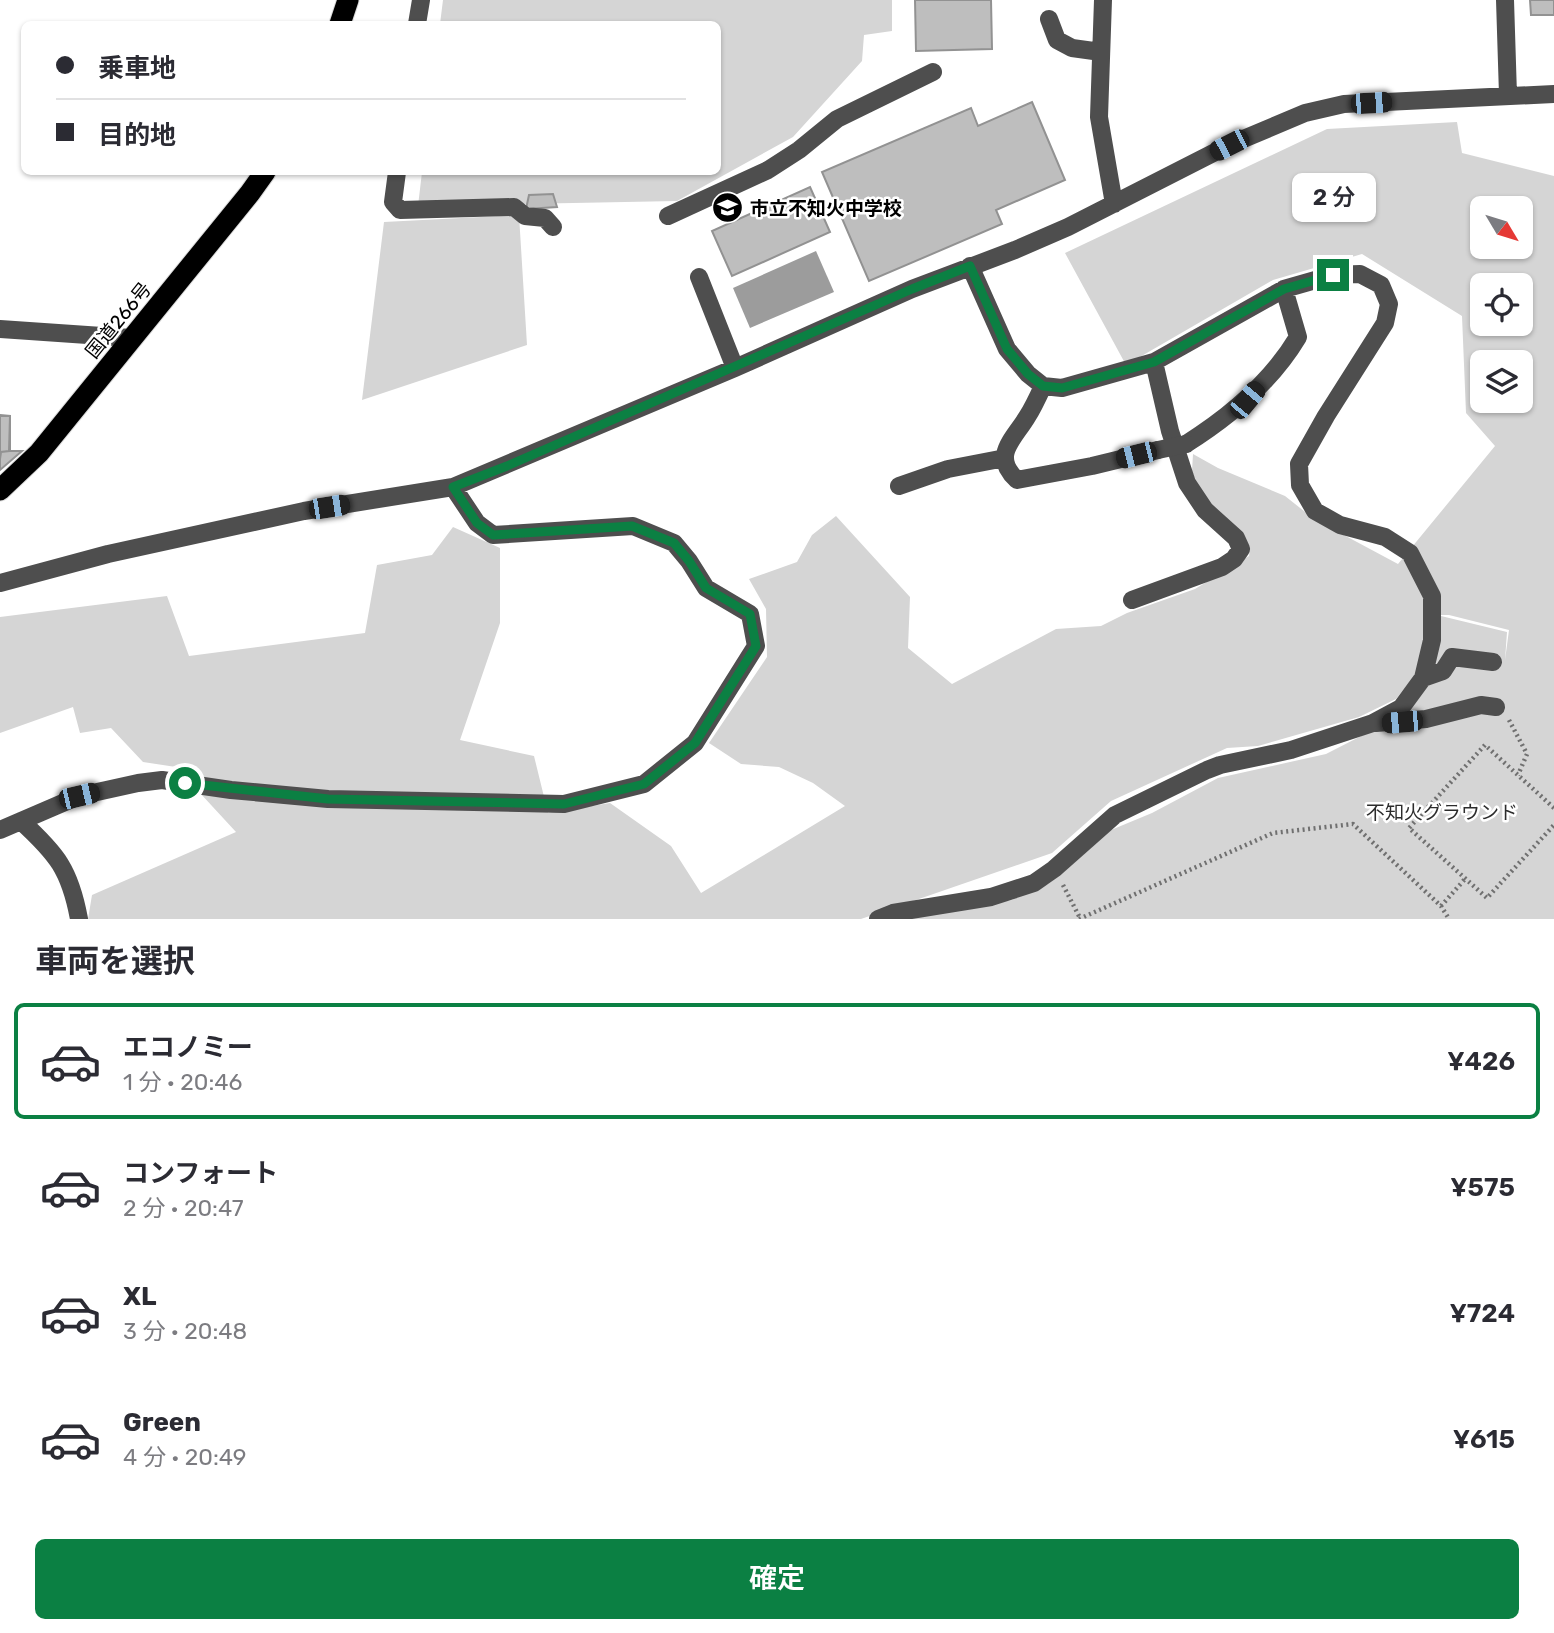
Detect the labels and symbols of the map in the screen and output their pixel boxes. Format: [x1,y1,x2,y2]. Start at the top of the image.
car [1350,91,1393,115]
car [1206,126,1253,164]
callout: 2 分 [1291,174,1375,222]
school or university icon: 市立不知火中学校 [710,191,744,225]
north arrow [1470,196,1533,259]
place label: 市立不知火中学校 [750,197,902,220]
route end [1317,259,1349,291]
street label: 国道266号 [81,278,156,363]
car [1226,377,1269,423]
car [1114,440,1159,470]
car [307,493,352,521]
car [1381,710,1424,734]
route start [169,767,201,799]
car [57,781,102,811]
park label: 不知火グラウンド [1366,801,1518,824]

